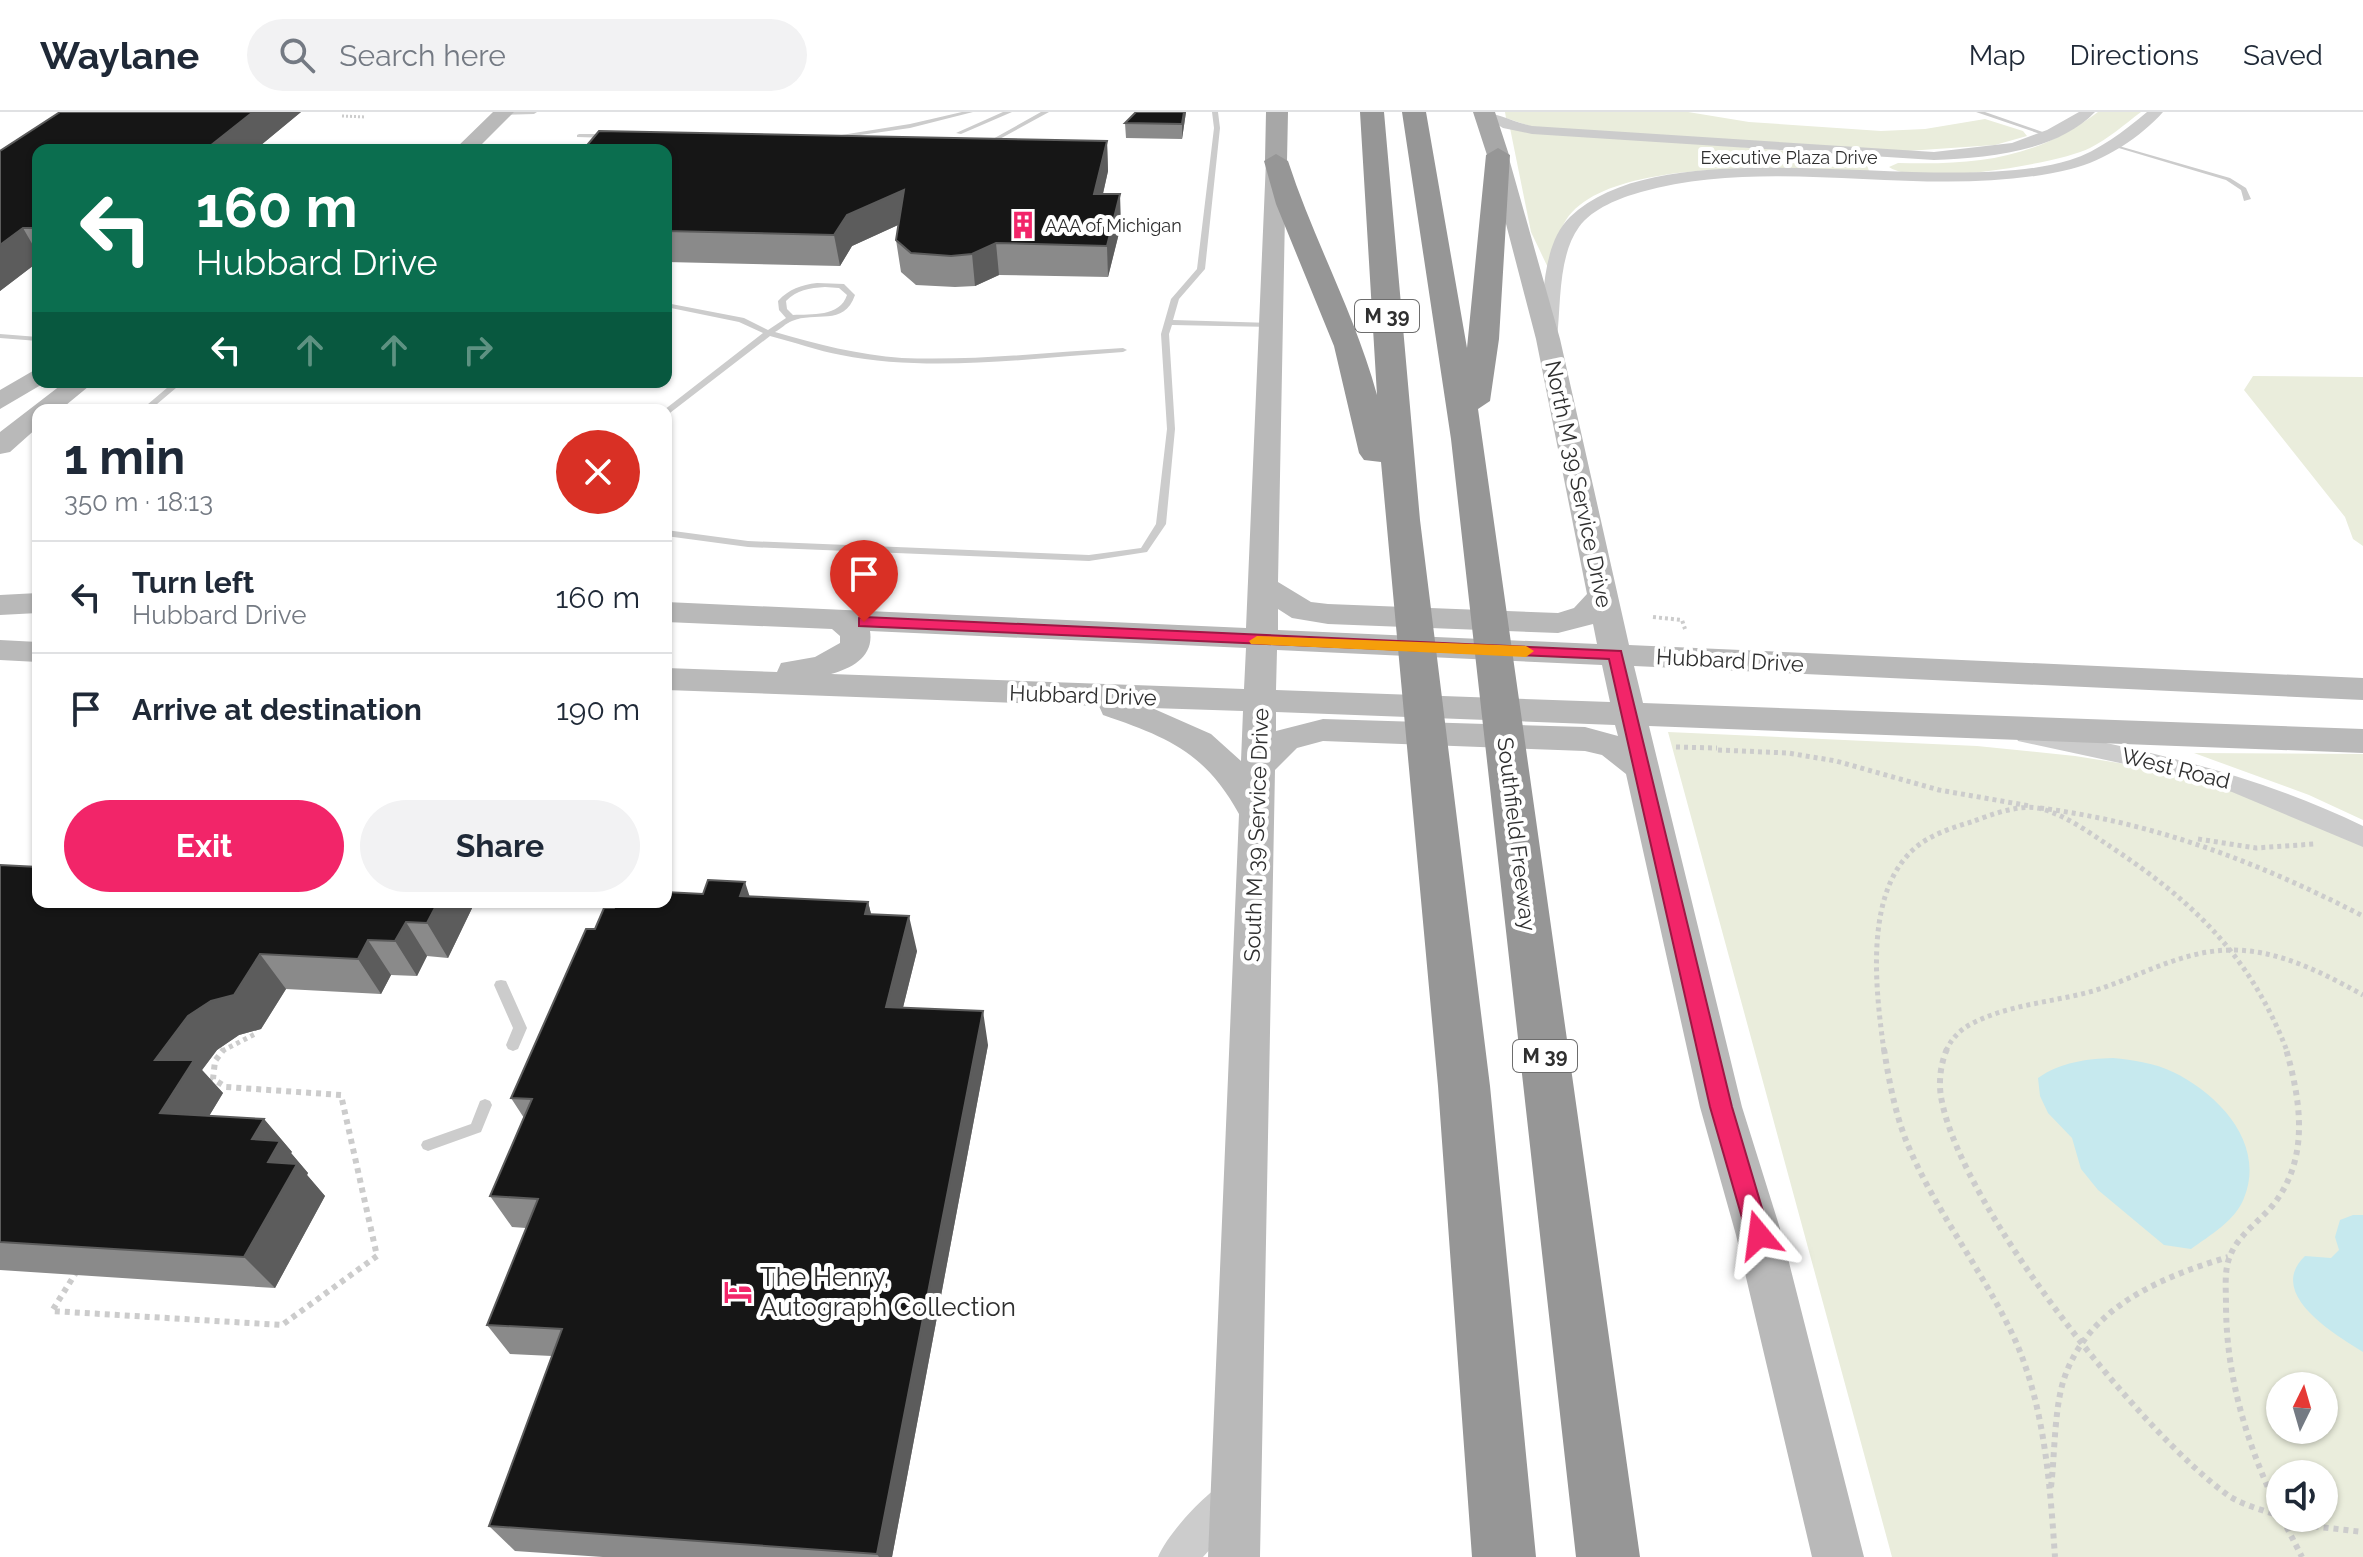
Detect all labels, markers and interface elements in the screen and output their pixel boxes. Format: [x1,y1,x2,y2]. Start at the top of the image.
search box [247,19,807,91]
text: Waylane [40,33,199,78]
icon: search [275,33,319,77]
text: Search here [339,38,506,73]
text: Map [1969,39,2026,72]
text: Directions [2070,39,2199,72]
text: Saved [2243,39,2323,72]
street label: Executive Plaza Drive [1700,147,1878,168]
text: 160 m [196,174,358,240]
icon: left [64,176,168,280]
building icon: AAA of Michigan [1008,210,1038,240]
place label: AAA of Michigan [1045,215,1182,236]
text: Hubbard Drive [196,241,438,283]
road number: M 39 [1355,300,1419,332]
icon: left [204,328,248,372]
icon: ahead [288,328,332,372]
icon: ahead [372,328,416,372]
icon: right [456,328,500,372]
street label: North M 39 Service Drive [1540,358,1618,610]
text: 1 min [64,429,185,485]
button: close [556,430,640,514]
text: 350 m · 18:13 [64,487,213,517]
pin [830,540,898,622]
icon: arrive [842,552,886,596]
text: Turn left [132,565,254,600]
icon: left [64,575,108,619]
text: 160 m [555,580,640,615]
text: Hubbard Drive [132,600,307,630]
street label: Hubbard Drive [1656,643,1804,677]
street label: Hubbard Drive [1009,679,1157,711]
icon: arrive [64,687,108,731]
text: Arrive at destination [132,692,422,727]
text: 190 m [556,692,640,727]
street label: South M 39 Service Drive [1239,708,1273,962]
street label: Southfield Freeway [1492,736,1542,932]
street label: West Road [2119,742,2233,794]
button: Exit [64,800,344,892]
button: Share [360,800,640,892]
road number: M 39 [1513,1040,1577,1072]
position arrow [1717,1193,1801,1277]
place label: The Henry, Autograph Collection [760,1262,1016,1322]
hotel icon: The Henry, Autograph Collection [723,1277,753,1307]
north arrow [2266,1372,2338,1444]
map controls [2266,1372,2338,1532]
button: sound [2266,1460,2338,1532]

